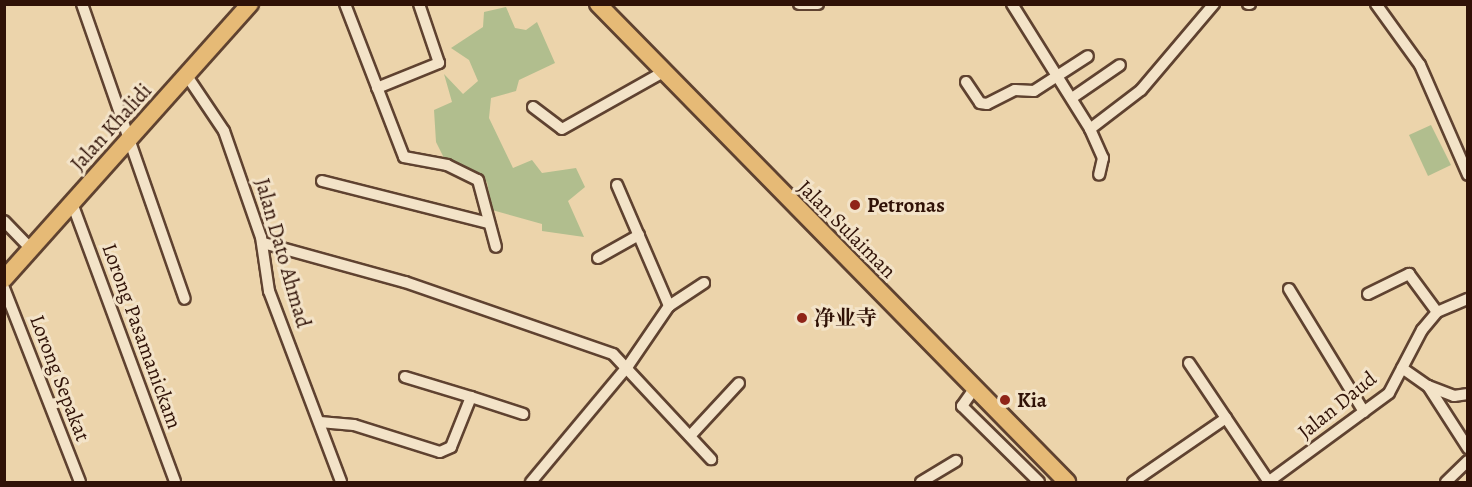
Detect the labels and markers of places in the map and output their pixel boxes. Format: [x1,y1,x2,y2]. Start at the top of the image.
place label: Petronas [867,192,945,218]
marker: Petronas [848,198,862,212]
place label: 净业寺 [814,305,877,331]
marker: 净业寺 [795,311,809,325]
place label: Kia [1017,387,1047,413]
marker: Kia [998,393,1012,407]

